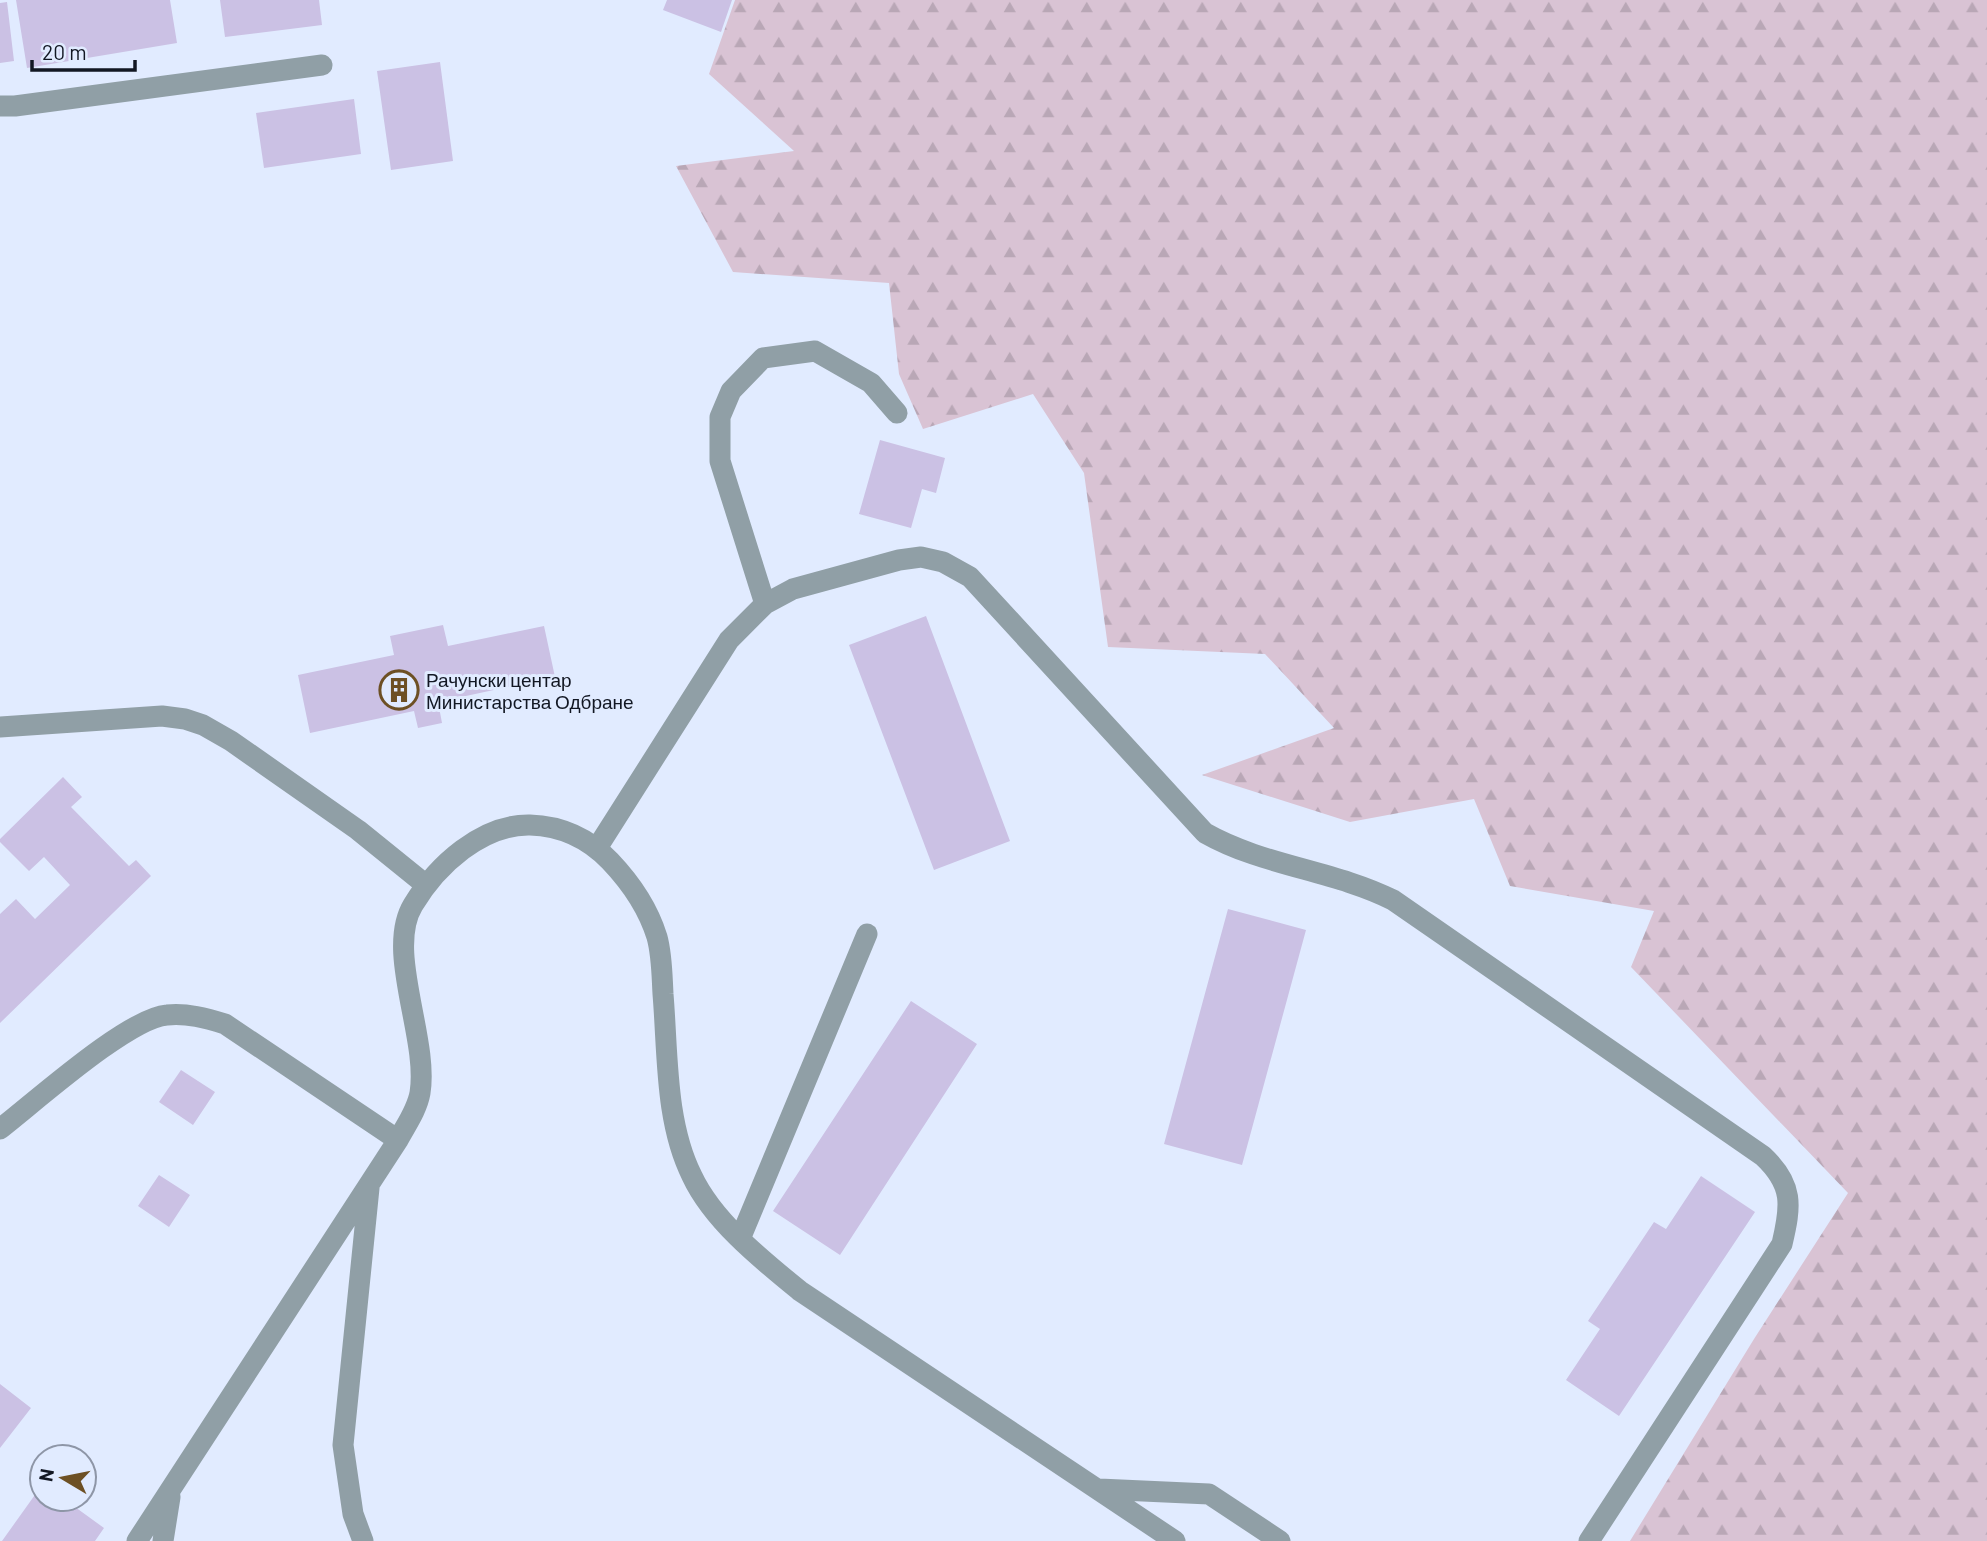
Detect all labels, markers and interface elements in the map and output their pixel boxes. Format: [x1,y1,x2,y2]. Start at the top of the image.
scale bar [32,28,135,72]
text: 20 m [42,39,87,64]
place label: Рачунски центар Министарства Одбране [426,668,634,713]
building icon: Рачунски центар Министарства Одбране [378,669,420,711]
north arrow [28,1443,98,1513]
text: N [33,1467,58,1483]

